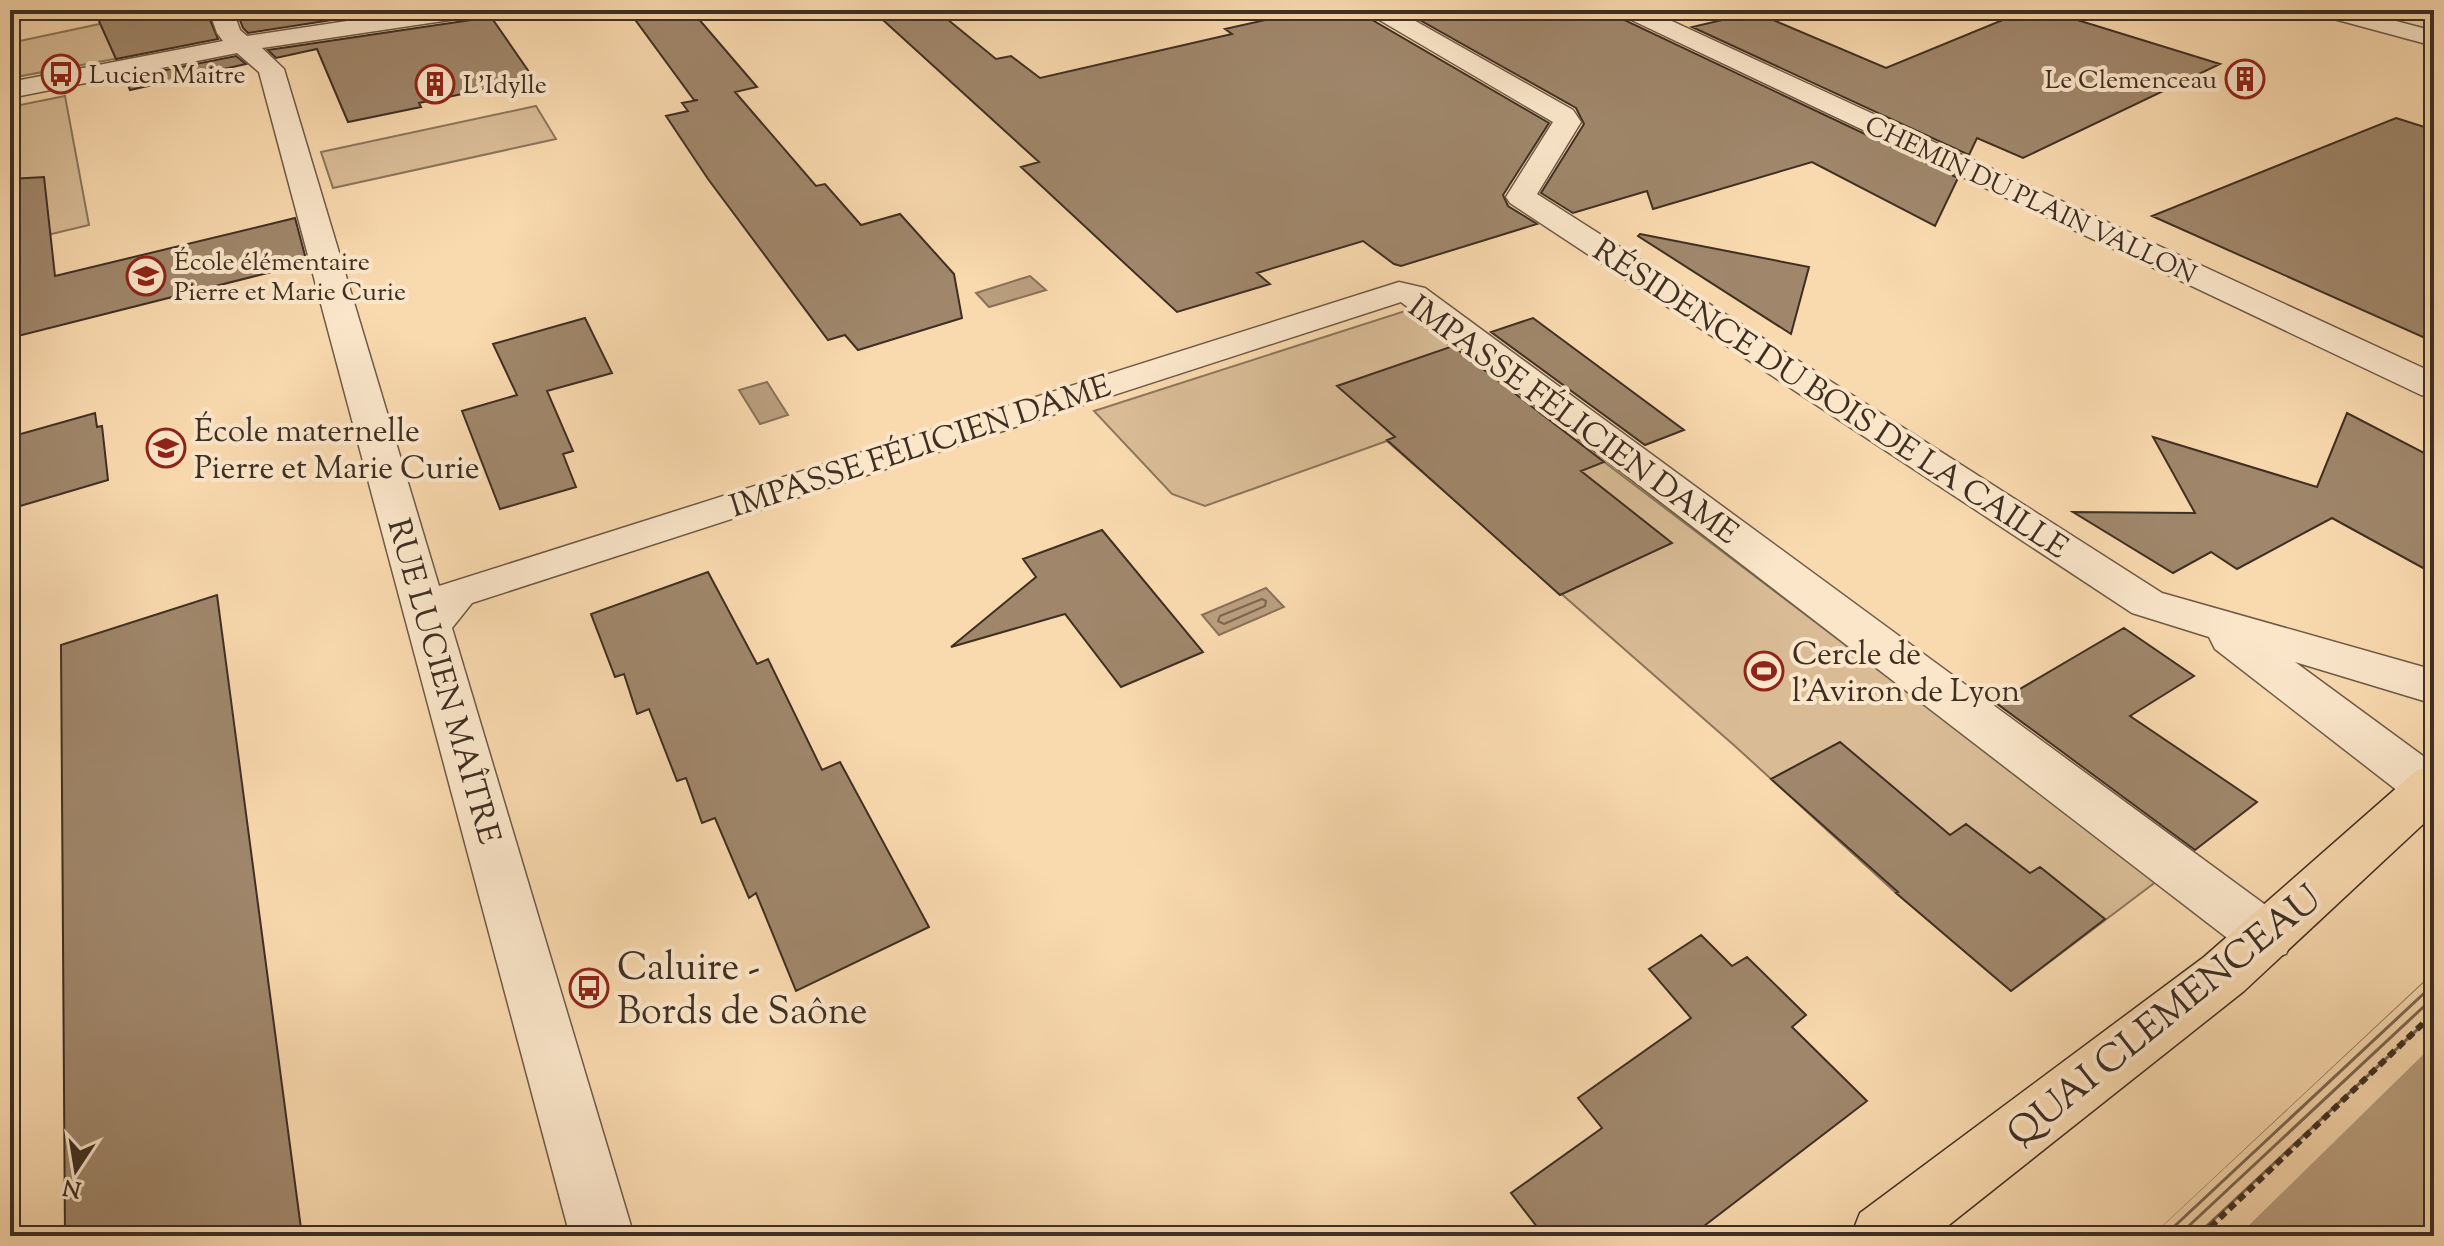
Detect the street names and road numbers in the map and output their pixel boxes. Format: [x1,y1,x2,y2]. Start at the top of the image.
street label: CHEMIN DU PLAIN VALLON [1858,108,2202,294]
street label: RÉSIDENCE DU BOIS DE LA CAILLE [1583,229,2076,572]
street label: IMPASSE FÉLICIEN DAME [1398,286,1747,557]
street label: IMPASSE FÉLICIEN DAME [724,364,1117,531]
street label: RUE LUCIEN MAÎTRE [374,514,511,850]
street label: QUAI CLEMENCEAU [1997,874,2334,1162]

